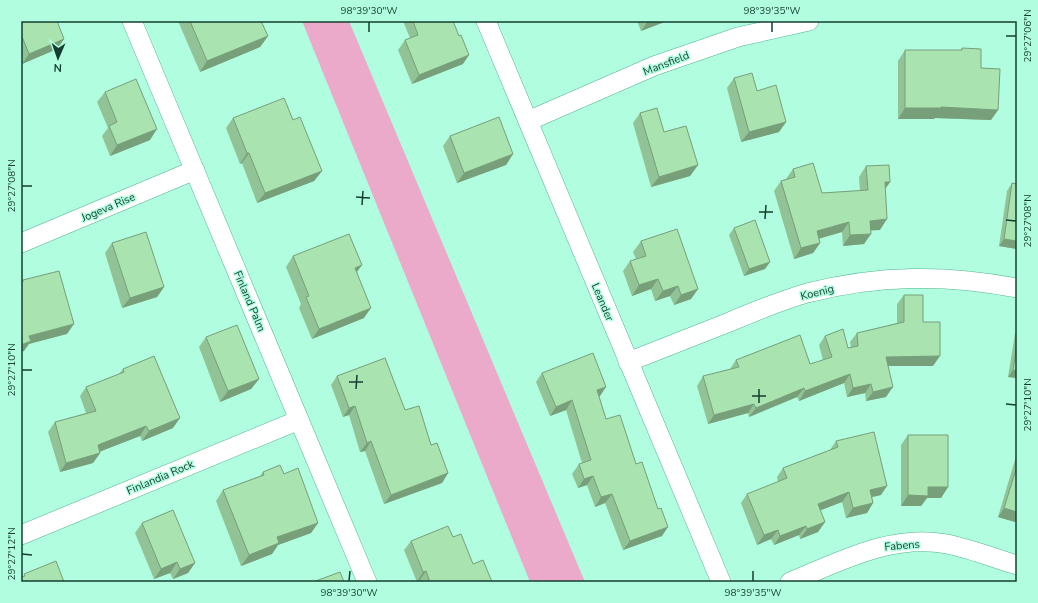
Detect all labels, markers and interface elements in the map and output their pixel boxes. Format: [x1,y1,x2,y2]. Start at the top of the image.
text: 98°39'30"W [341,4,397,18]
text: 98°39'35"W [744,4,800,18]
text: 29°27'06"N [1021,9,1035,63]
north arrow [38,38,78,78]
street label: Mansfield [641,48,691,79]
text: N [53,60,62,75]
text: 29°27'08"N [5,159,19,213]
street label: Jogeva Rise [78,189,138,226]
text: 29°27'08"N [1021,194,1035,248]
street label: Finland Palm [230,269,269,334]
street label: Leander [588,281,617,324]
street label: Koenig [799,281,835,304]
text: 29°27'10"N [5,343,19,397]
text: 29°27'10"N [1021,378,1035,432]
street label: Finlandia Rock [124,456,197,498]
text: 29°27'12"N [5,527,19,581]
street label: Fabens [884,536,920,555]
text: 98°39'30"W [321,586,377,600]
text: 98°39'35"W [725,586,781,600]

